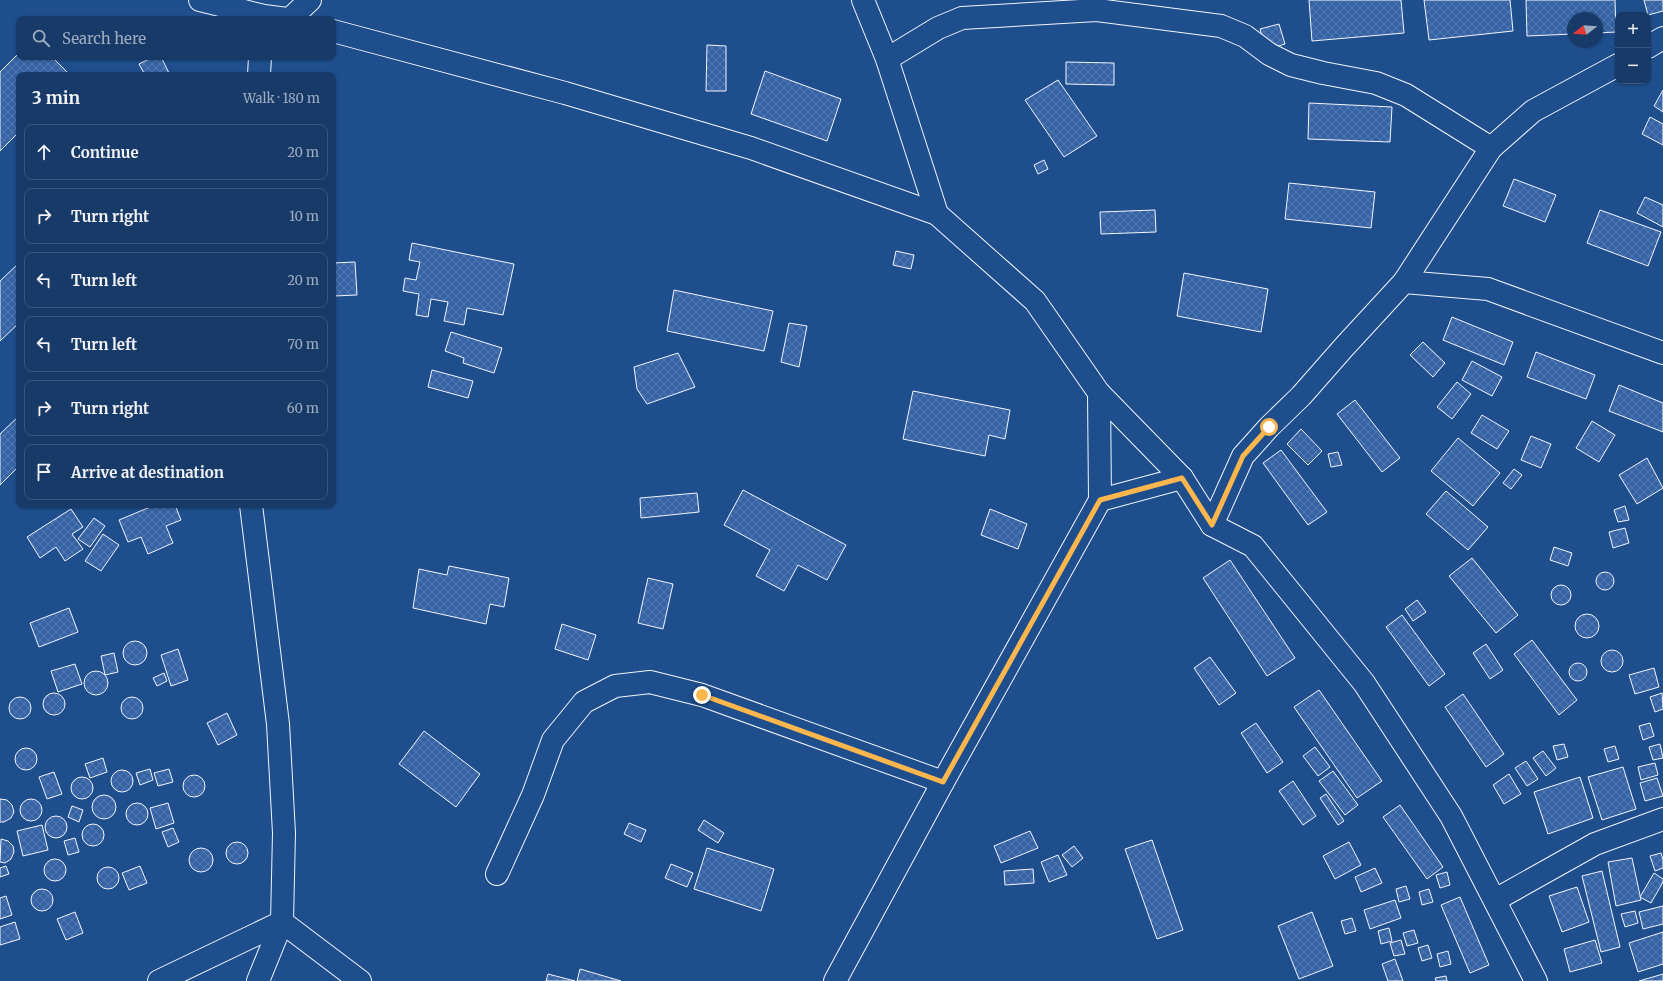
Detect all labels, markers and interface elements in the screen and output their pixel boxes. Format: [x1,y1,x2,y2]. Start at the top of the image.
north arrow [1567,12,1603,48]
map controls [1615,12,1651,84]
button: + [1615,12,1651,48]
search box [16,16,336,60]
icon: search [30,27,52,49]
text: Search here [62,29,146,48]
button: − [1615,48,1651,84]
text: 3 min [32,87,80,109]
text: Walk · 180 m [243,90,320,107]
icon: ahead [33,141,55,163]
text: Continue [71,143,139,162]
text: 20 m [287,144,319,161]
icon: right [33,205,55,227]
text: Turn right [71,207,149,226]
text: 10 m [289,208,319,225]
icon: left [33,269,55,291]
text: Turn left [71,271,137,290]
text: 20 m [287,272,319,289]
icon: left [33,333,55,355]
text: Turn left [71,335,137,354]
text: 70 m [288,336,319,353]
icon: right [33,397,55,419]
text: Turn right [71,399,149,418]
text: 60 m [287,400,319,417]
route start [1260,418,1278,436]
icon: arrive [33,461,55,483]
text: Arrive at destination [71,463,224,482]
route end [693,686,711,704]

